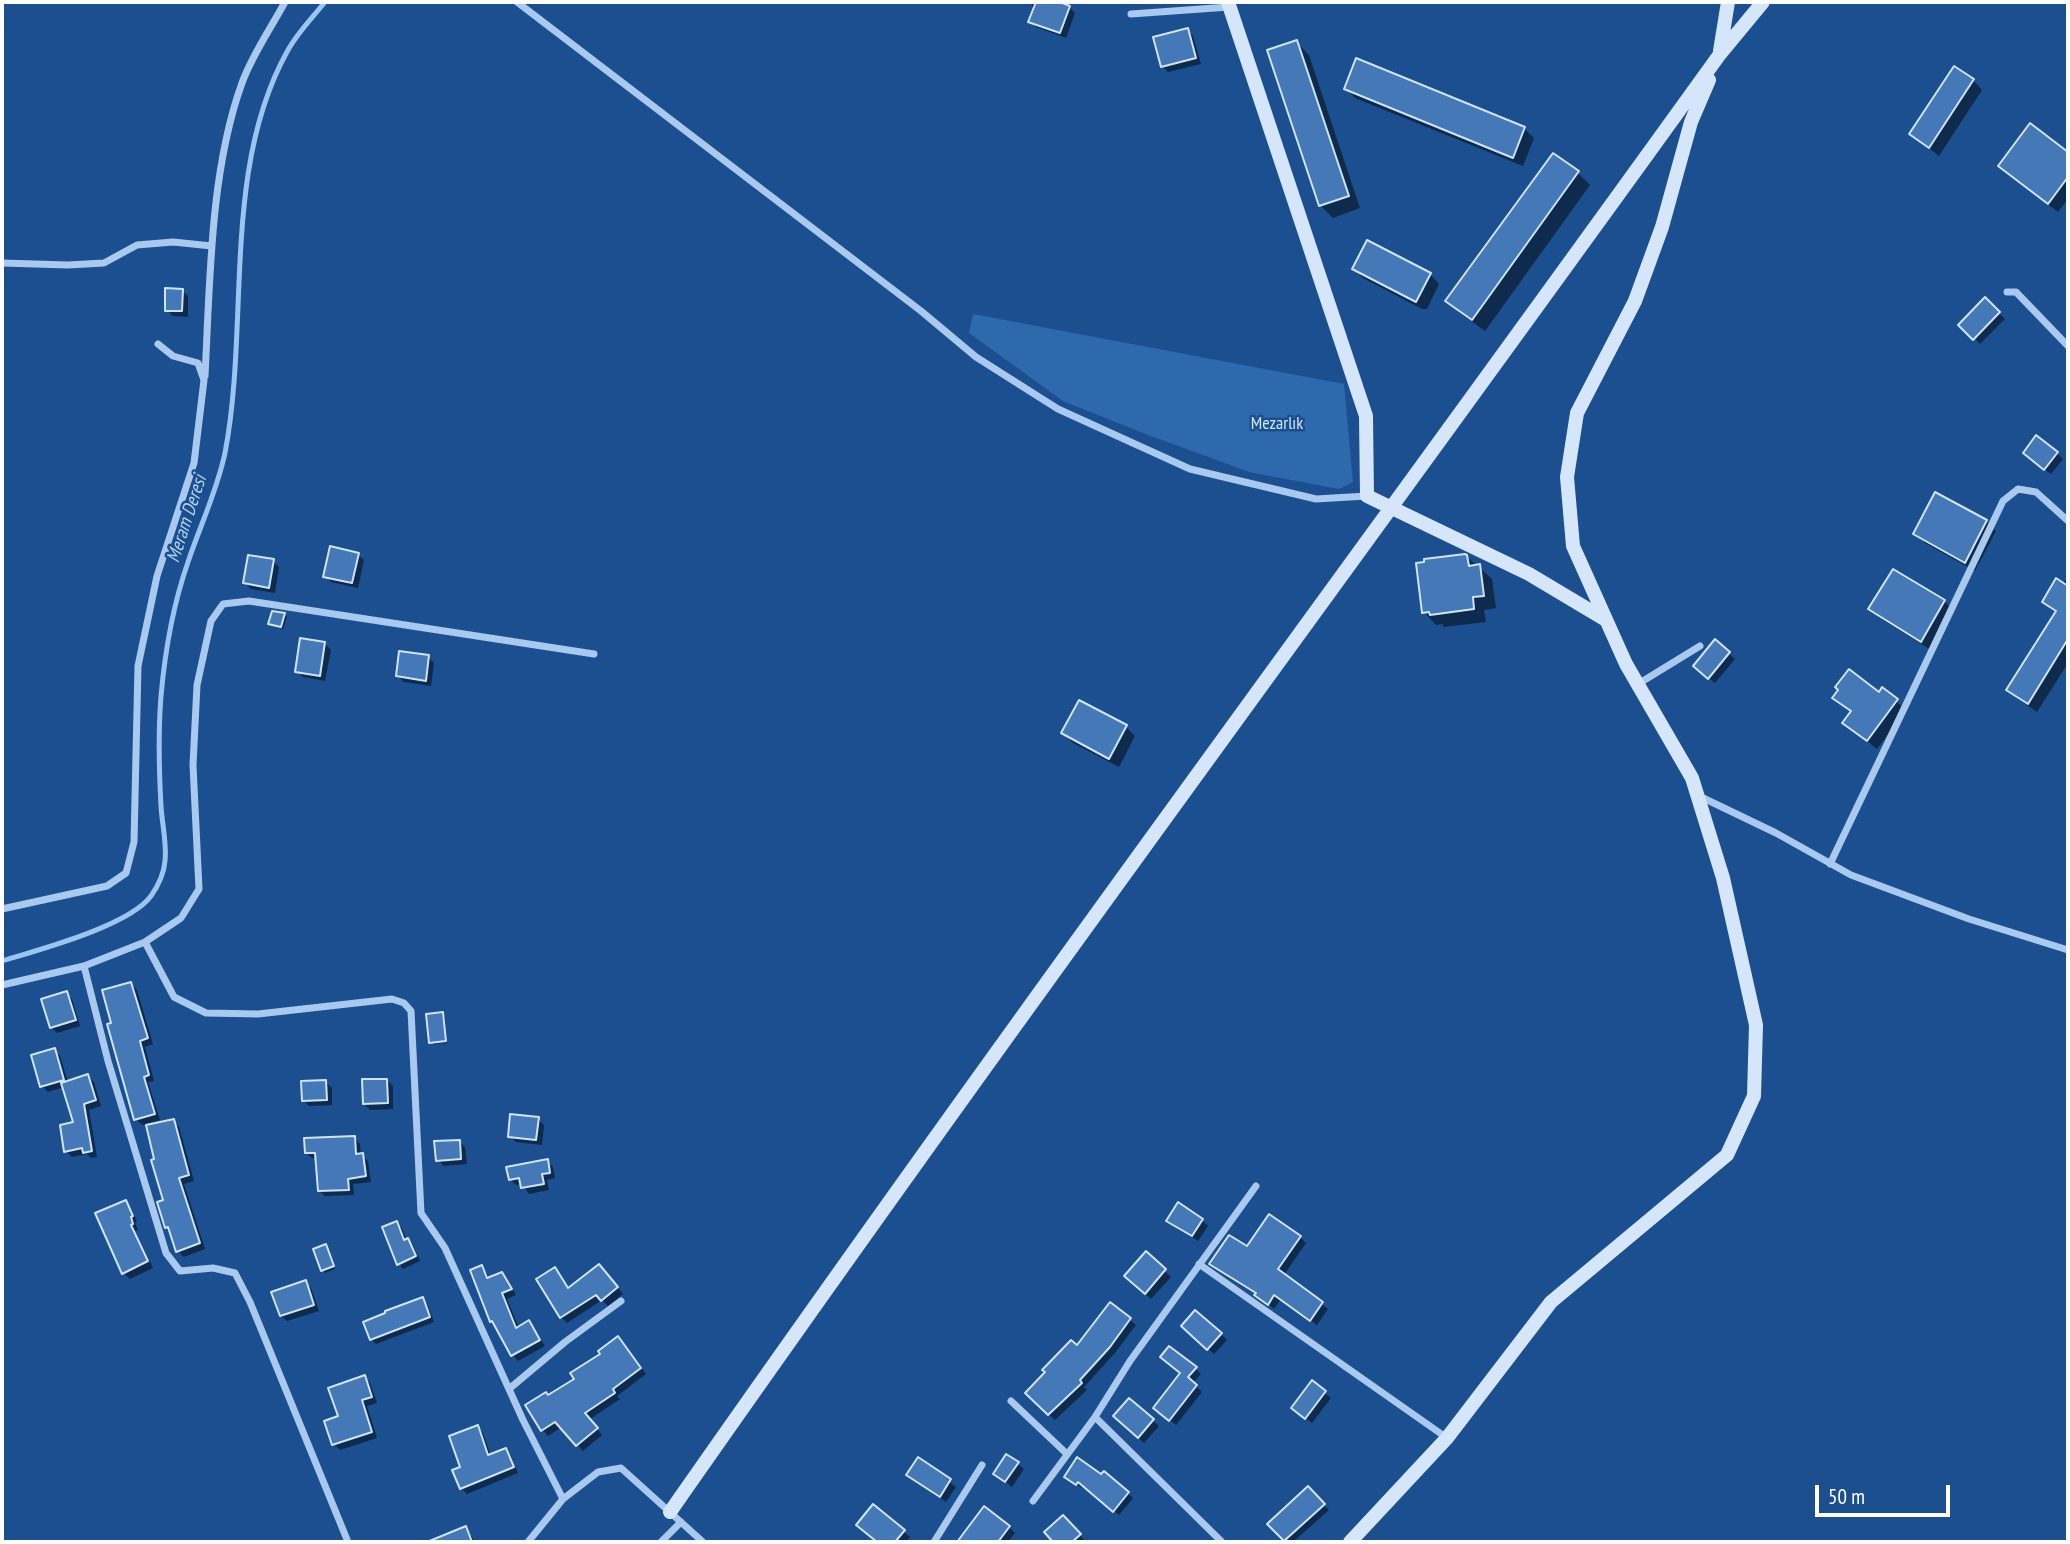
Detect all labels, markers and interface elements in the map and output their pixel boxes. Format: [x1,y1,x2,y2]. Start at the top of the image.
park label: Mezarlık [1251,413,1303,435]
water label: Meram Deresi [162,472,212,566]
scale bar [1818,1470,1953,1514]
text: 50 m [1828,1483,1865,1510]

